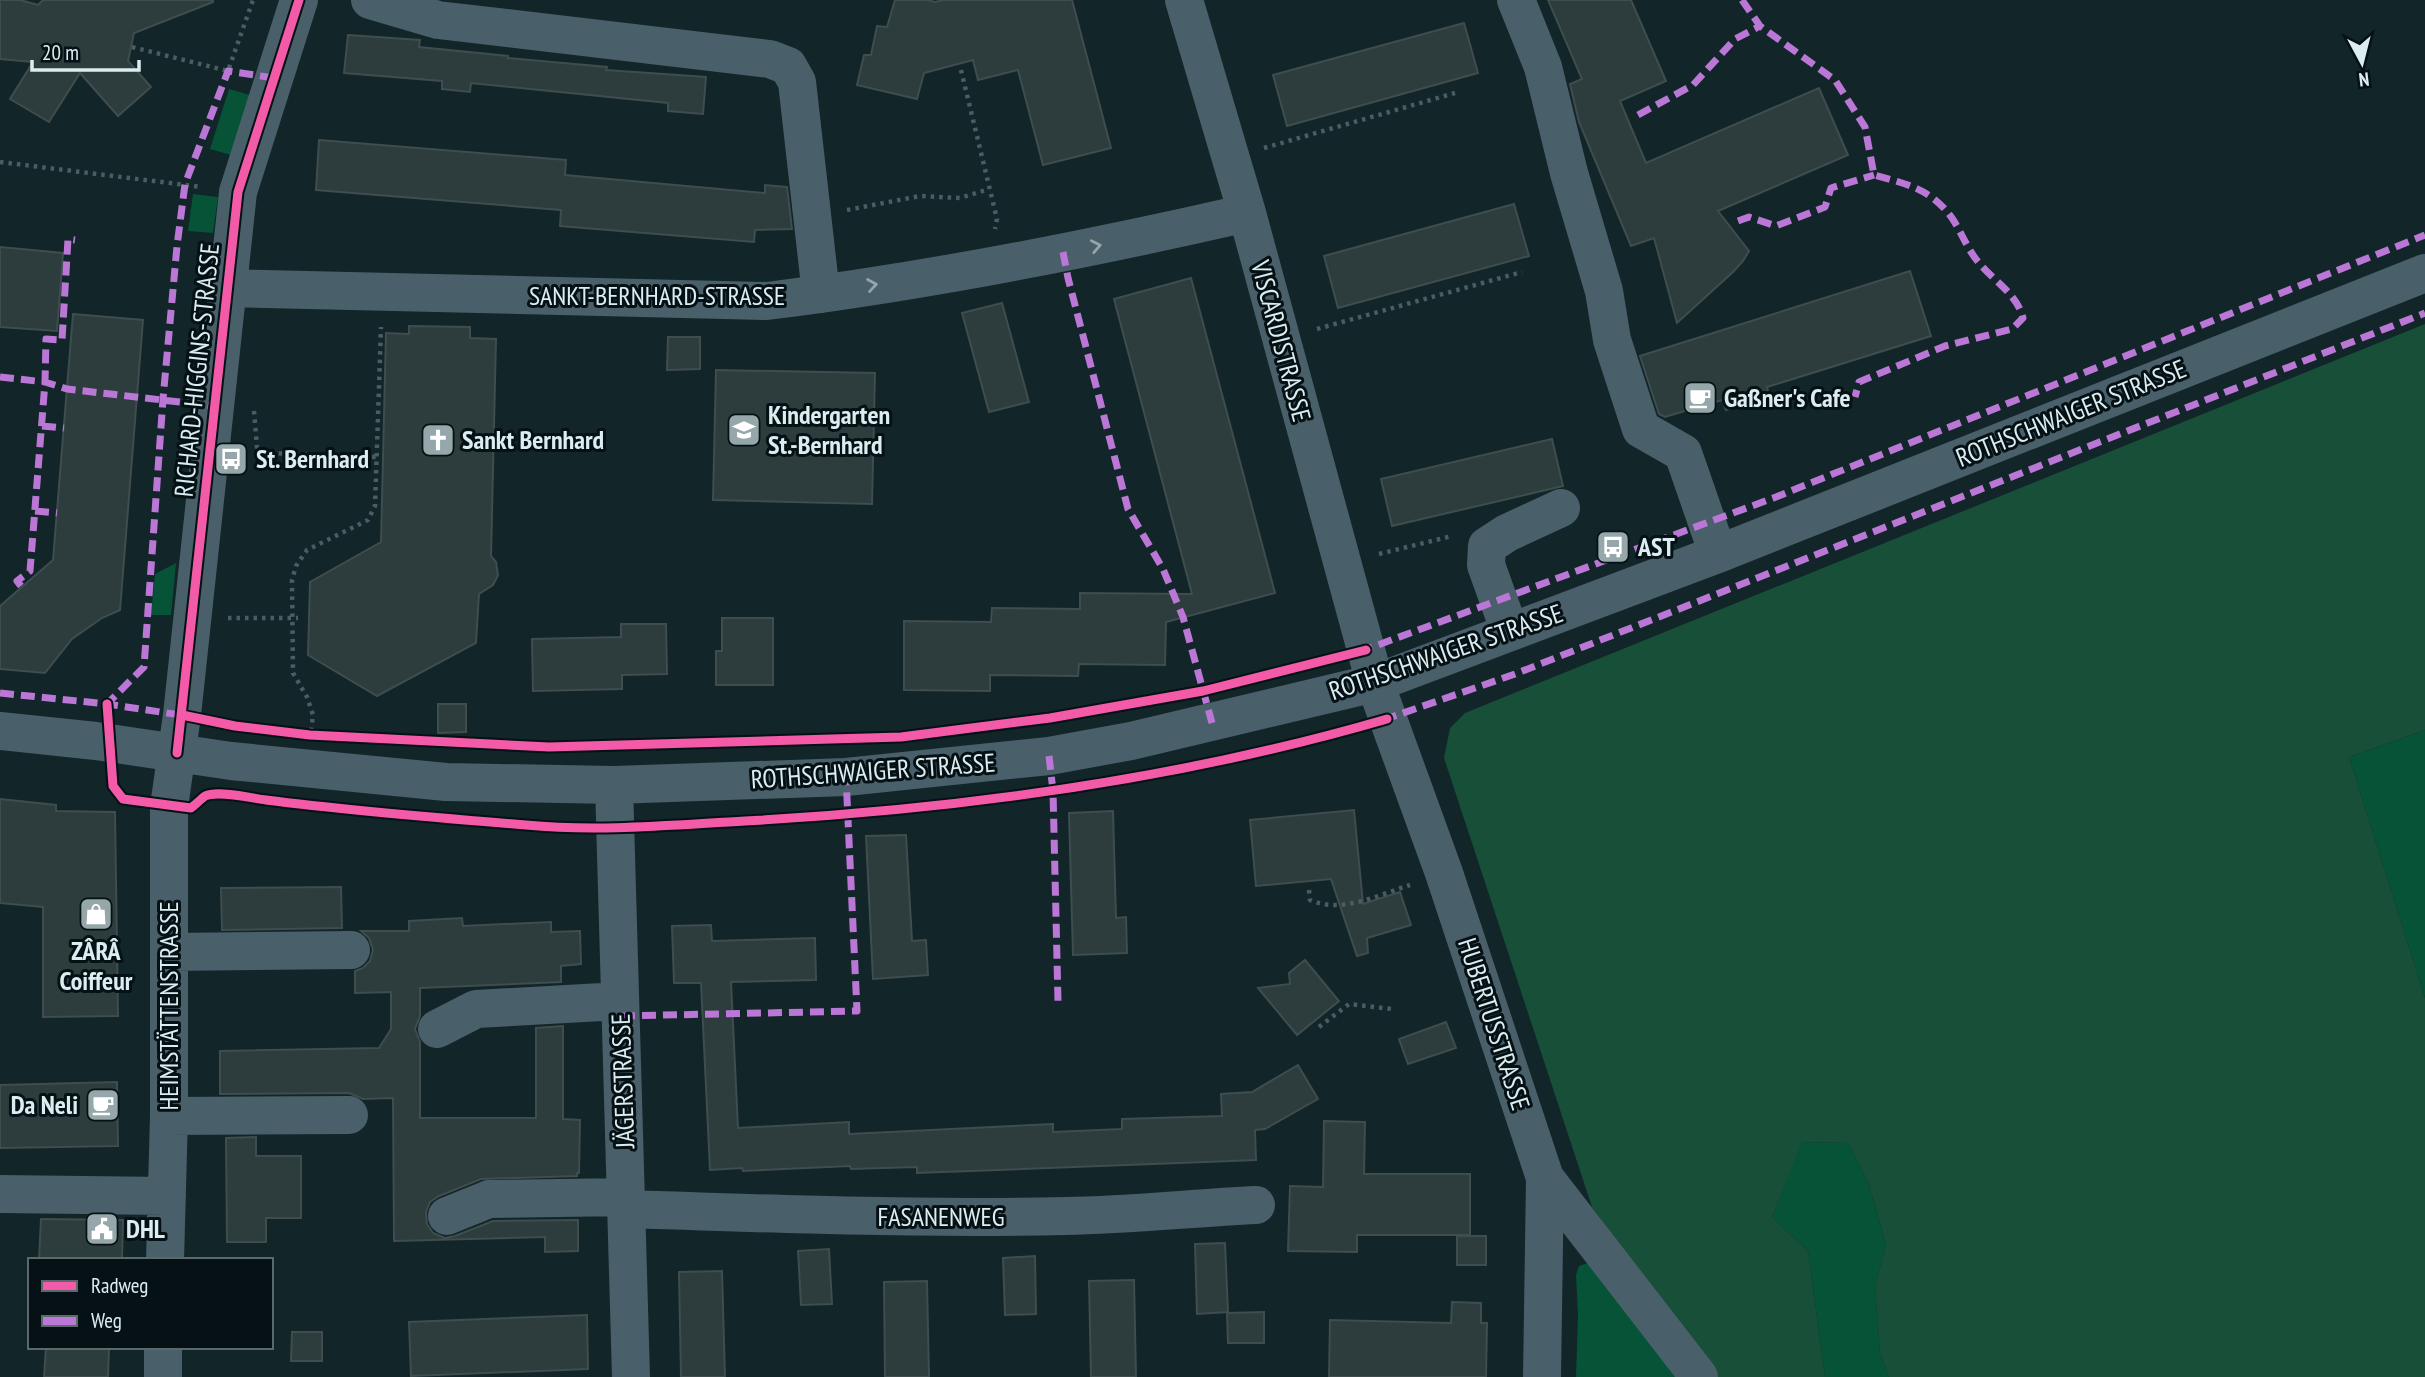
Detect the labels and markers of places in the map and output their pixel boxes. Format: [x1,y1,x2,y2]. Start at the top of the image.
cafe icon: Gaßner's Cafe [1681,379,1719,417]
place label: Gaßner's Cafe [1724,381,1851,414]
place label: Kindergarten St.-Bernhard [768,398,890,461]
school or university icon: Kindergarten St.-Bernhard [725,411,763,449]
church icon: Sankt Bernhard [419,421,457,459]
place label: Sankt Bernhard [462,423,604,456]
bus stop icon: St. Bernhard [212,440,250,478]
place label: St. Bernhard [256,442,369,475]
bus stop icon: AST [1594,528,1632,566]
place label: AST [1637,530,1675,563]
shop icon: ZÂRÂ Coiffeur [77,895,115,933]
place label: ZÂRÂ Coiffeur [60,934,133,997]
cafe icon: Da Neli [84,1086,122,1124]
place label: Da Neli [11,1088,78,1121]
public building icon: DHL [83,1210,121,1248]
place label: DHL [126,1212,165,1245]

